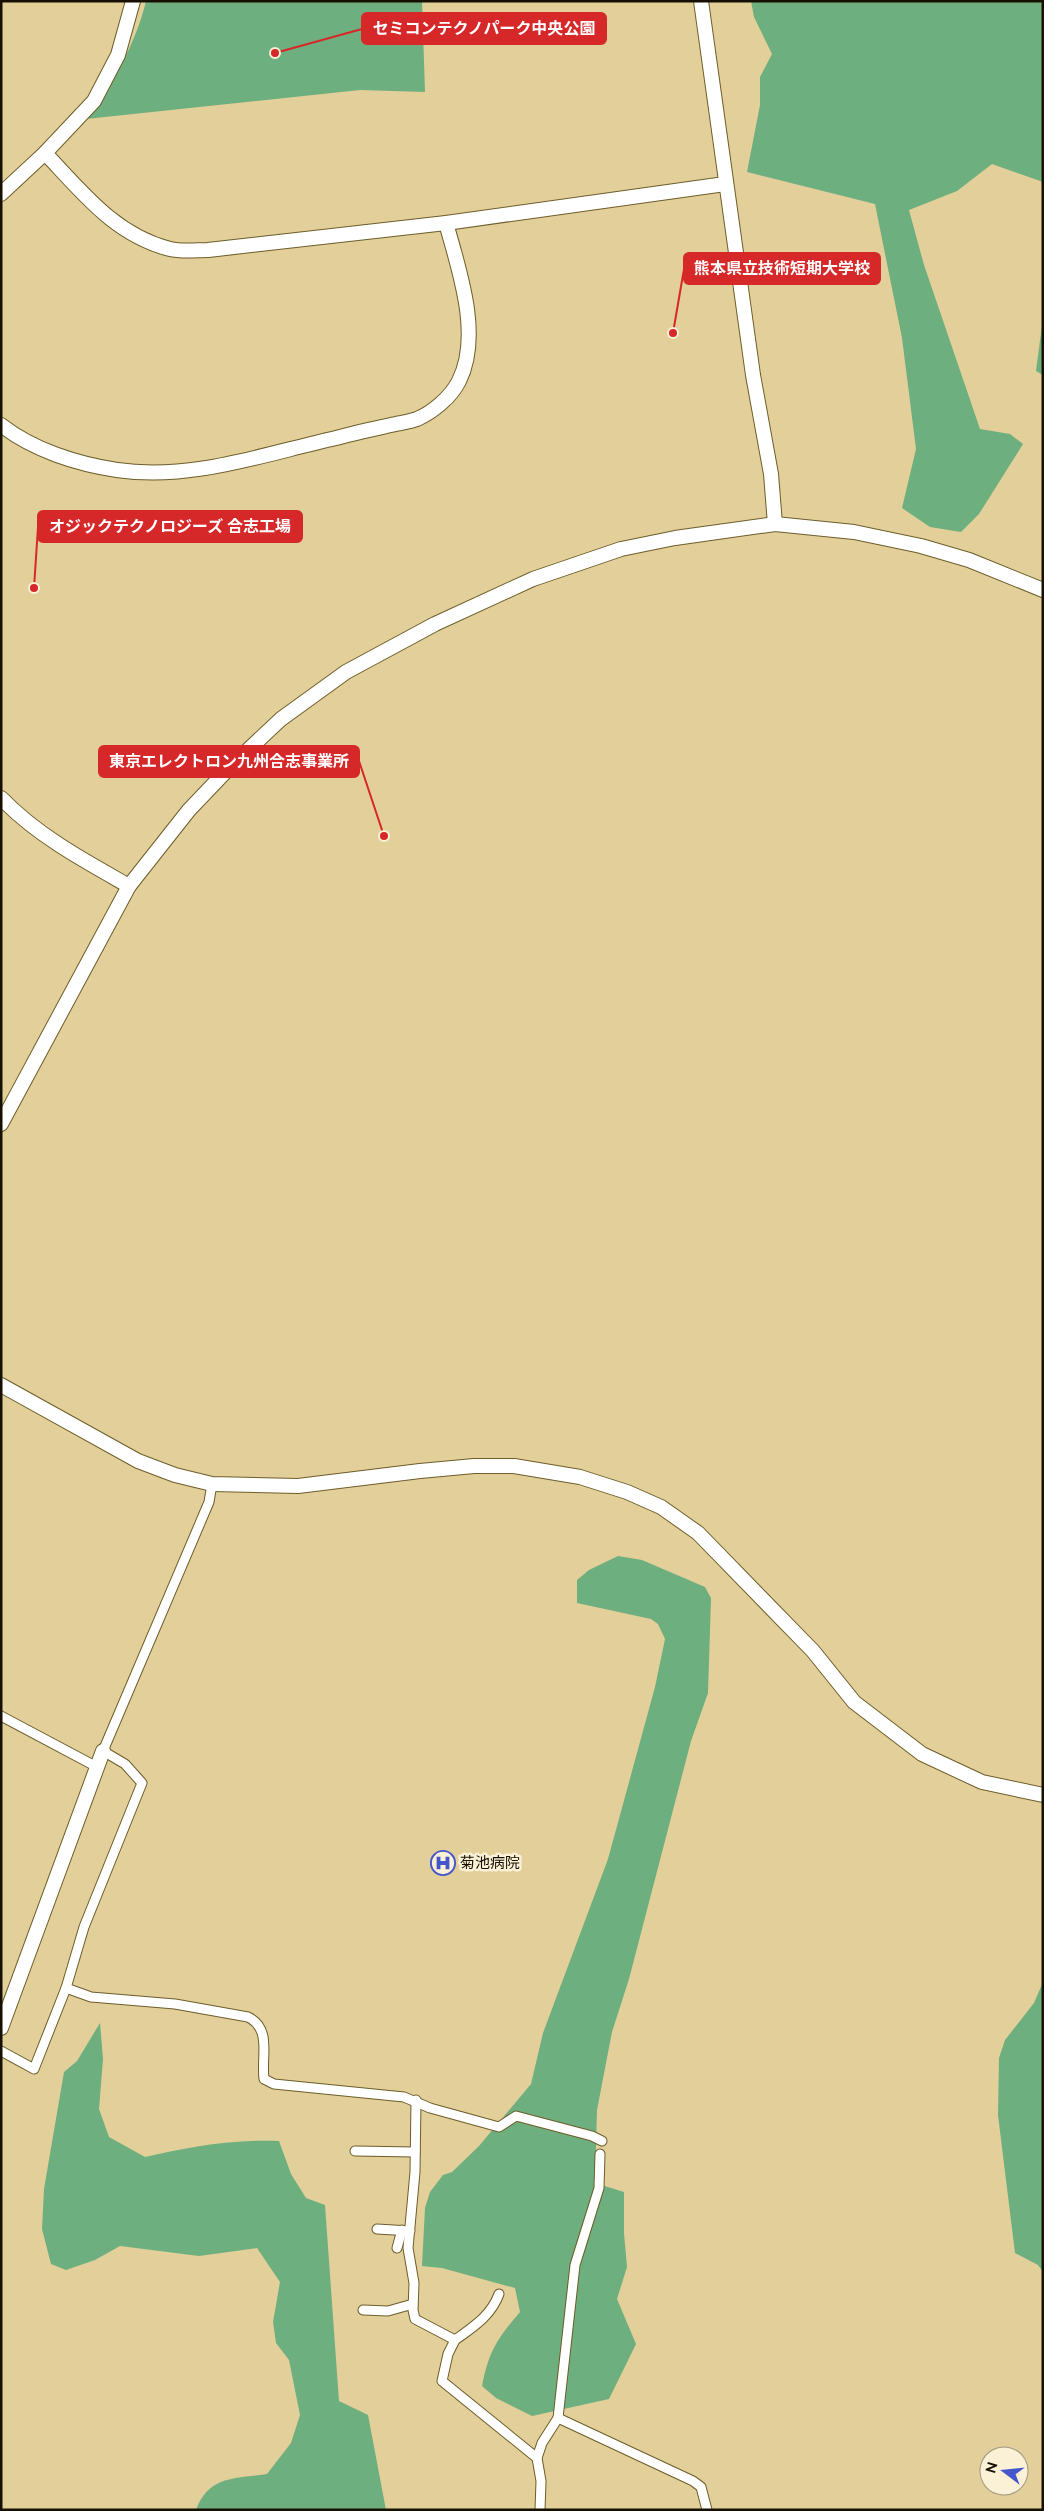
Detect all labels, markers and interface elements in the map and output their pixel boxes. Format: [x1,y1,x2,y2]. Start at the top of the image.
callout: セミコンテクノパーク中央公園 [362,13,606,44]
text: セミコンテクノパーク中央公園 [372,19,596,38]
callout: 熊本県立技術短期大学校 [684,253,880,284]
text: 熊本県立技術短期大学校 [694,259,870,278]
callout: オジックテクノロジーズ 合志工場 [38,511,302,542]
text: オジックテクノロジーズ 合志工場 [49,517,291,536]
callout: 東京エレクトロン九州合志事業所 [99,746,359,777]
text: 東京エレクトロン九州合志事業所 [109,752,349,771]
hospital icon: 菊池病院 [430,1850,456,1876]
place label: 菊池病院 [460,1854,520,1872]
north arrow [979,2446,1029,2496]
text: N [982,2460,1001,2475]

